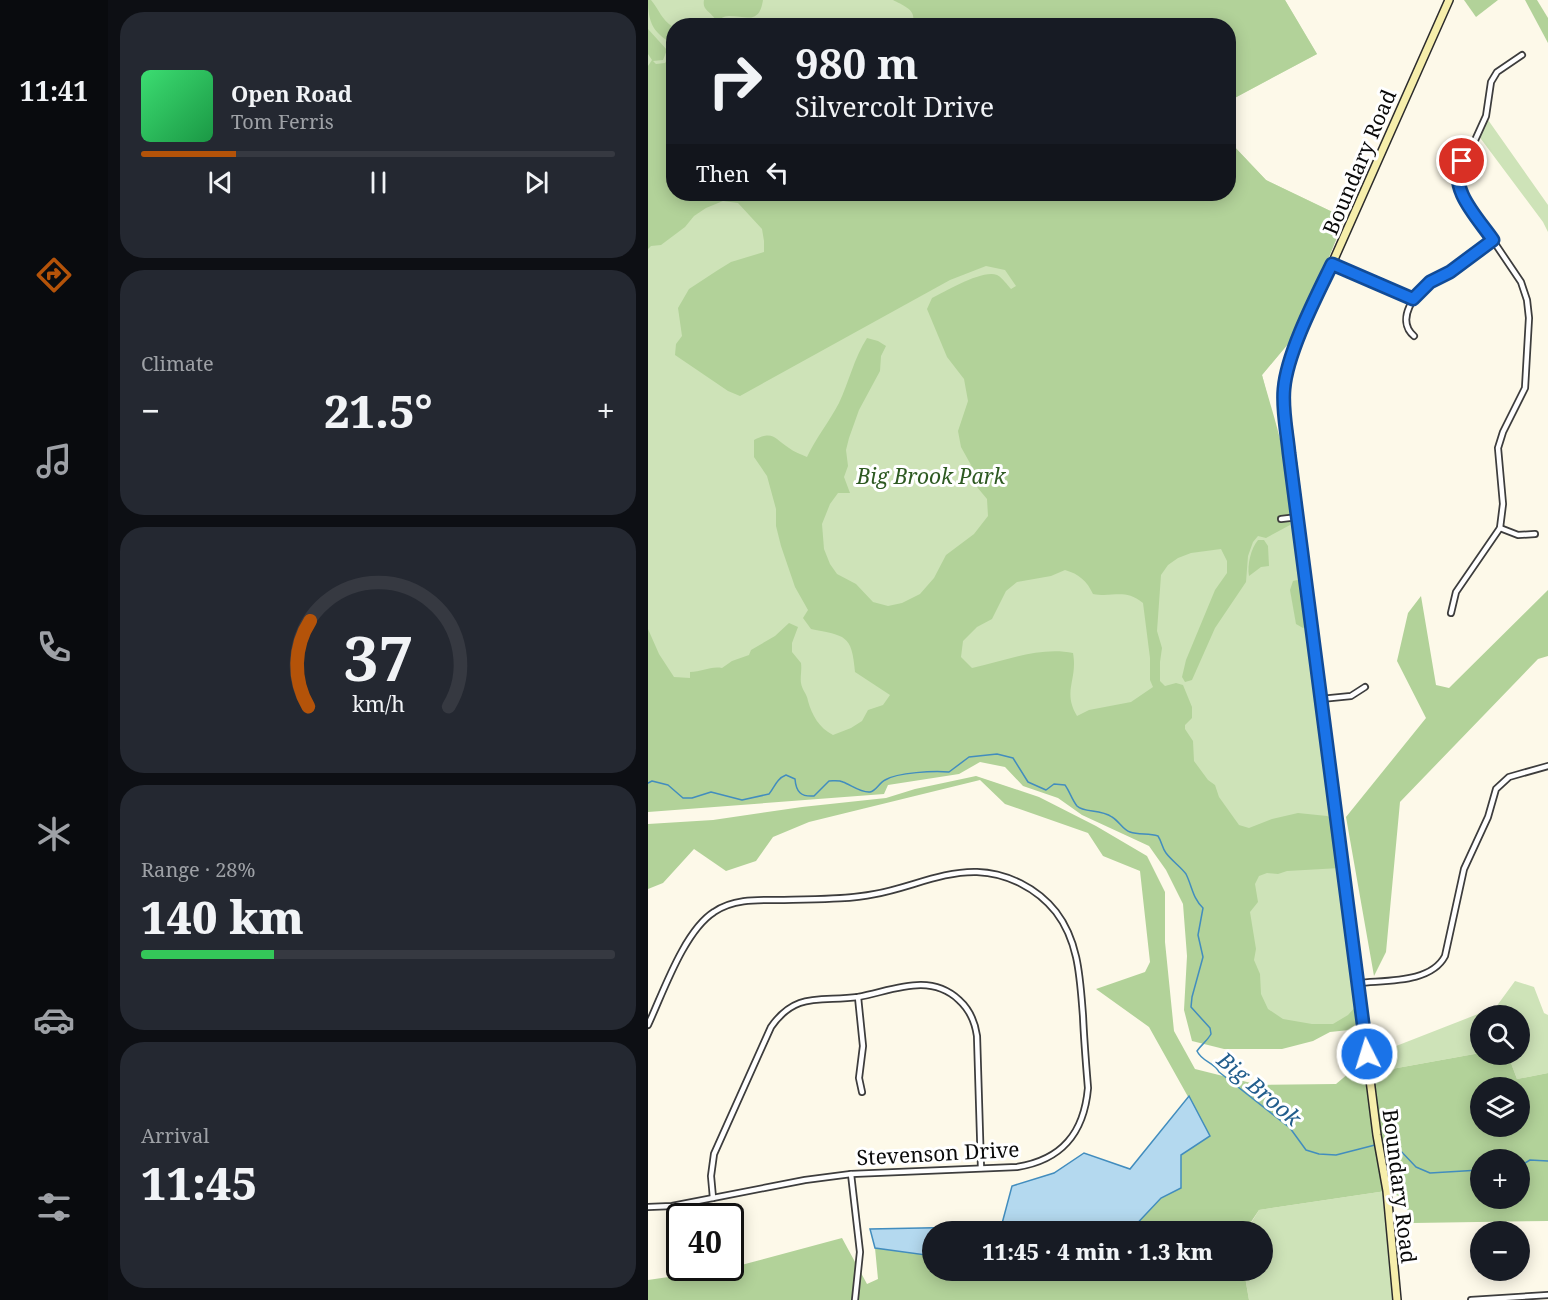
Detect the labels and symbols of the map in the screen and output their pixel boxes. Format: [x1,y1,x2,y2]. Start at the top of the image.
street label: Boundary Road [1316,85,1402,239]
pin [1436,135,1487,186]
park label: Big Brook Park [856,462,1006,490]
position arrow [1335,1022,1399,1086]
water label: Big Brook [1211,1043,1309,1133]
street label: Boundary Road [1377,1107,1423,1265]
street label: Stevenson Drive [856,1135,1020,1171]
speed limit sign: 40 [666,1203,744,1281]

